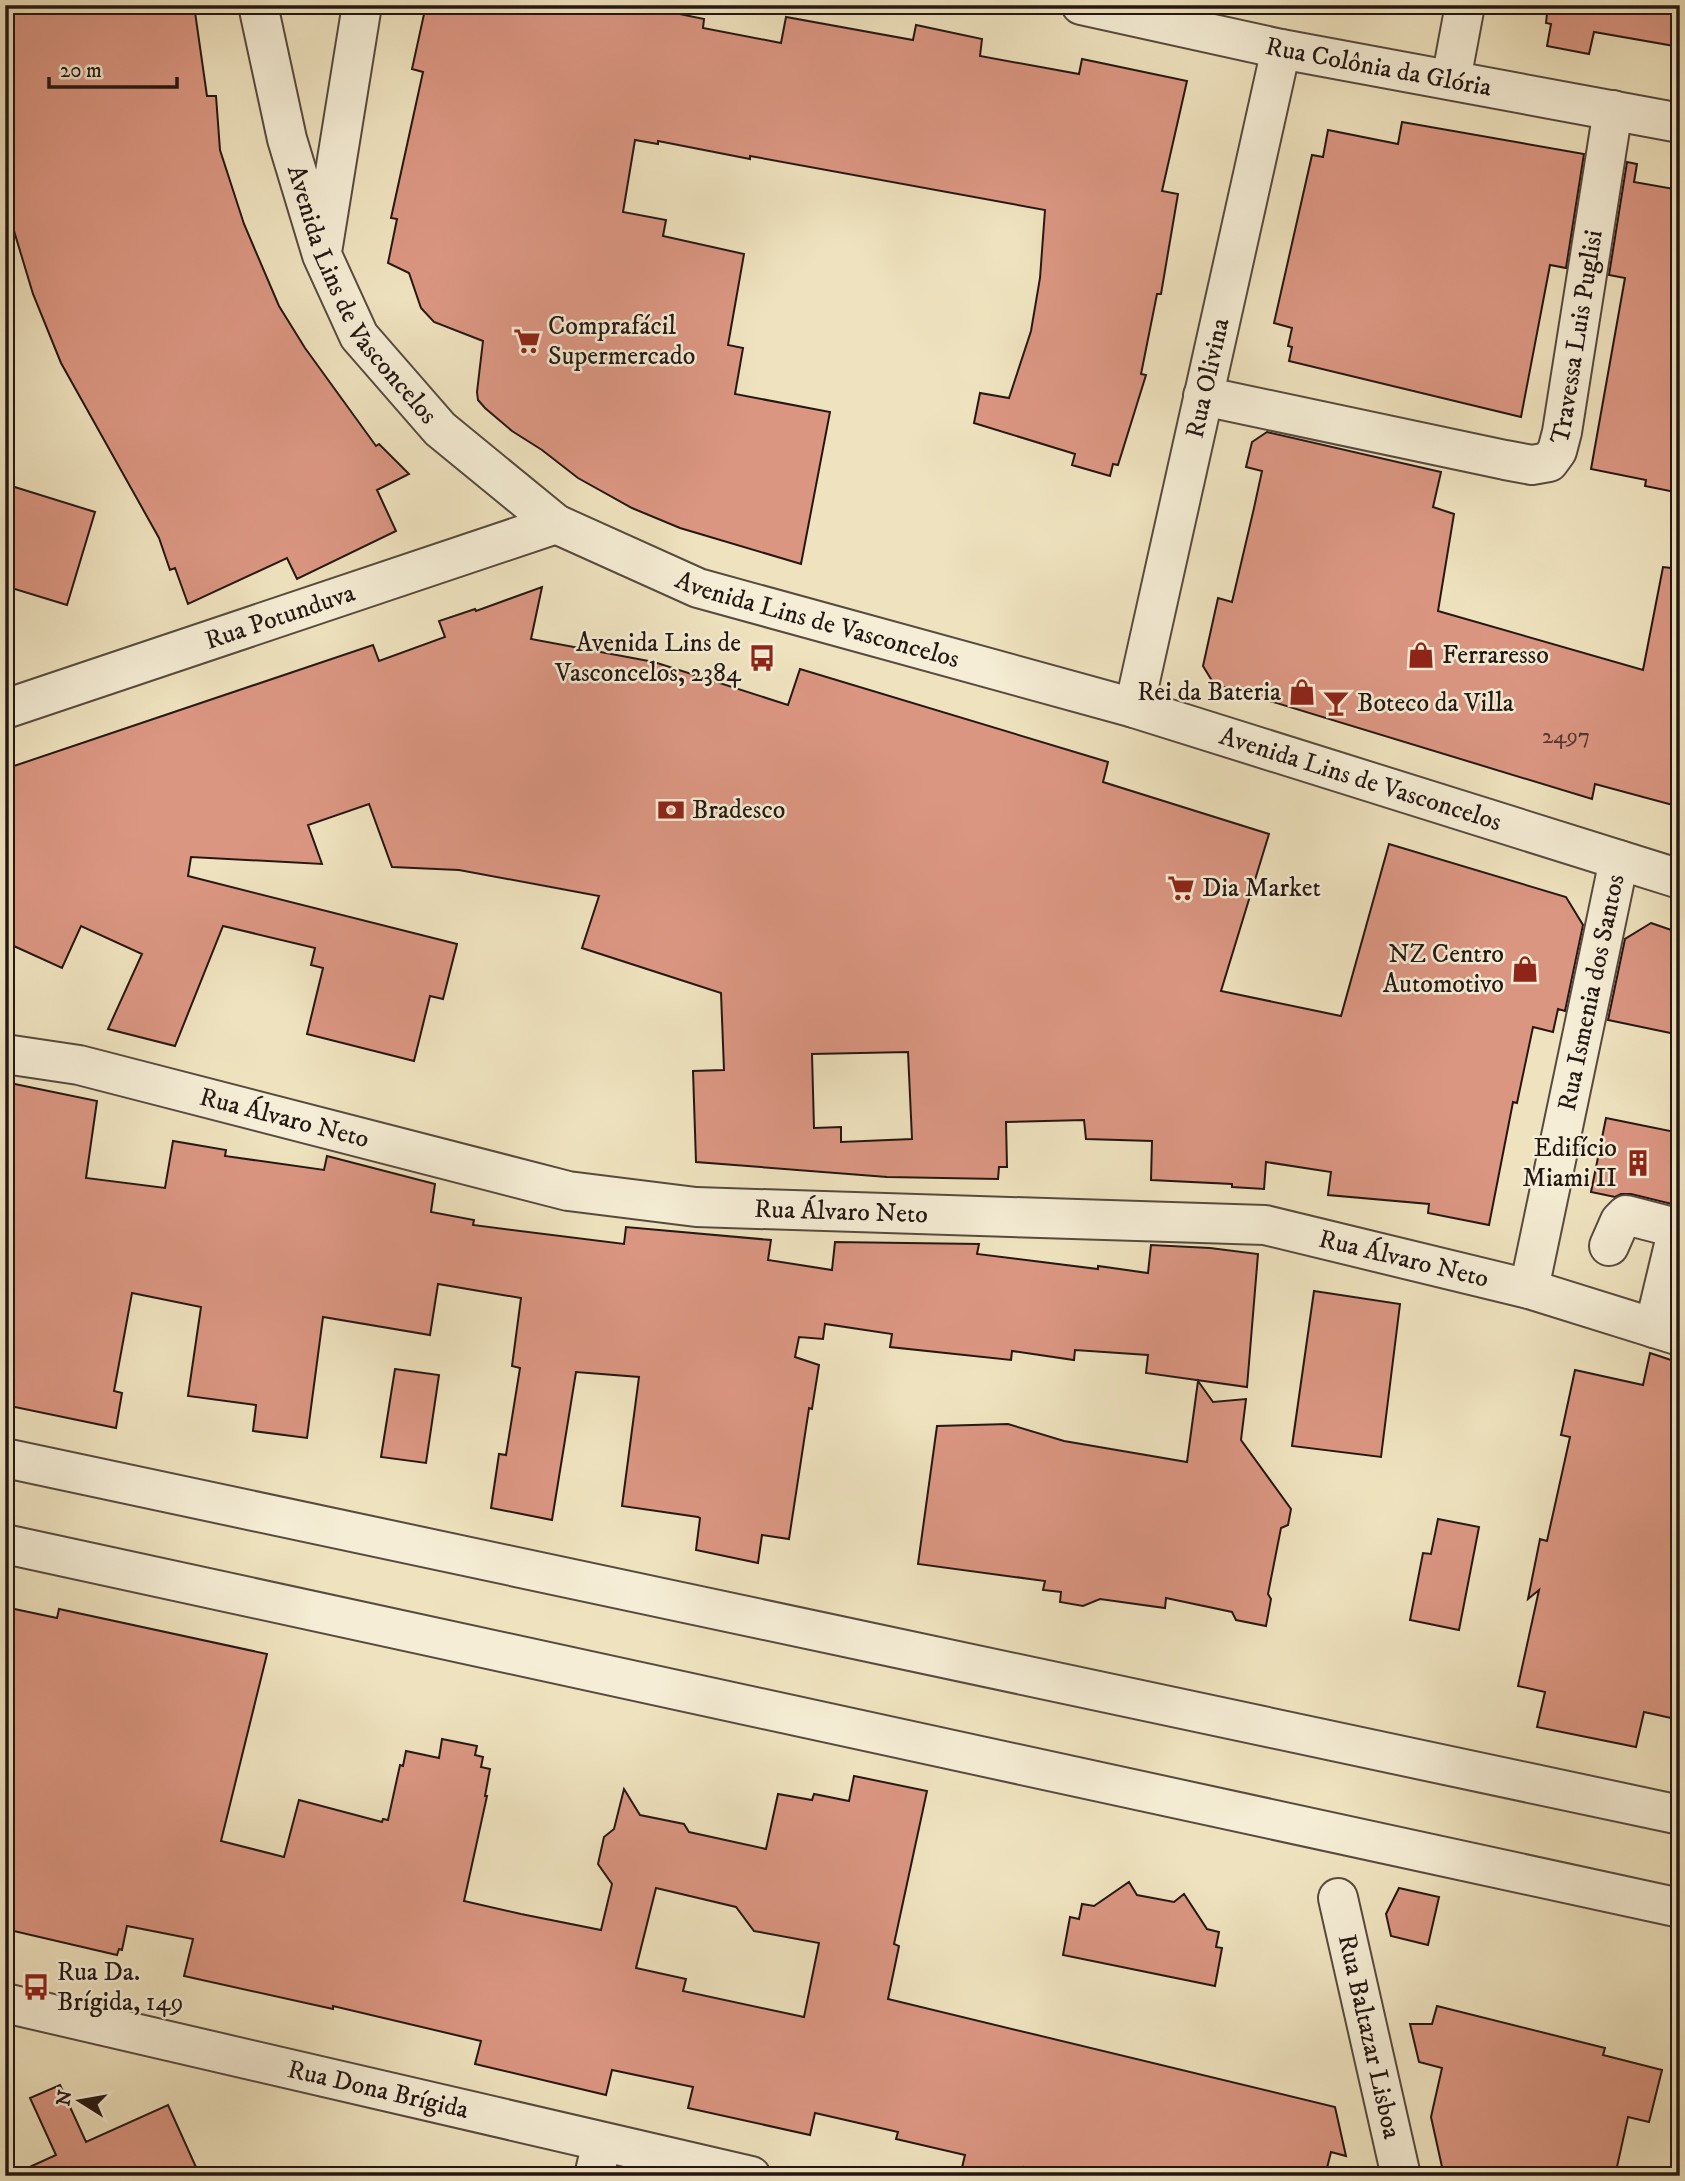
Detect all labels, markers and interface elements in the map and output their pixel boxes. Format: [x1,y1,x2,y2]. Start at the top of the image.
street label: Rua Colônia da Glória [1262,30,1494,104]
scale bar [49,46,177,90]
text: 20 m [60,58,102,84]
street label: Avenida Lins de Vasconcelos [279,161,445,431]
street label: Travessa Luis Puglisi [1543,227,1610,448]
place label: Comprafácil Supermercado [548,310,695,373]
street label: Rua Olivina [1178,315,1237,441]
supermarket icon: Comprafácil Supermercado [512,326,542,356]
street label: Avenida Lins de Vasconcelos [670,563,963,676]
street label: Rua Potunduva [201,576,359,657]
place label: Avenida Lins de Vasconcelos, 2384 [554,627,742,690]
place label: Ferraresso [1442,639,1549,672]
shop icon: Ferraresso [1406,640,1436,670]
bus stop icon: Avenida Lins de Vasconcelos, 2384 [747,643,777,673]
place label: Rei da Bateria [1137,676,1281,709]
shop icon: Rei da Bateria [1287,677,1317,707]
place label: Boteco da Villa [1357,687,1514,720]
bar icon: Boteco da Villa [1321,688,1351,718]
street label: Avenida Lins de Vasconcelos [1216,719,1506,839]
house number: 2497 [1542,722,1590,751]
place label: Bradesco [692,794,785,827]
bank icon: Bradesco [656,795,686,825]
street label: Rua Ismenia dos Santos [1550,871,1632,1114]
place label: Dia Market [1202,872,1321,905]
supermarket icon: Dia Market [1166,873,1196,903]
place label: NZ Centro Automotivo [1383,938,1504,1001]
shop icon: NZ Centro Automotivo [1510,954,1540,984]
street label: Rua Álvaro Neto [196,1080,373,1156]
place label: Edifício Miami II [1522,1132,1617,1195]
building icon: Edifício Miami II [1623,1148,1653,1178]
street label: Rua Álvaro Neto [754,1192,928,1231]
street label: Rua Álvaro Neto [1316,1222,1492,1295]
street label: Rua Baltazar Lisboa [1330,1931,1409,2142]
place label: Rua Da. Brígida, 149 [57,1956,183,2019]
bus stop icon: Rua Da. Brígida, 149 [21,1972,51,2002]
street label: Rua Dona Brígida [284,2053,472,2126]
north arrow [46,2066,116,2136]
text: N [52,2088,78,2108]

